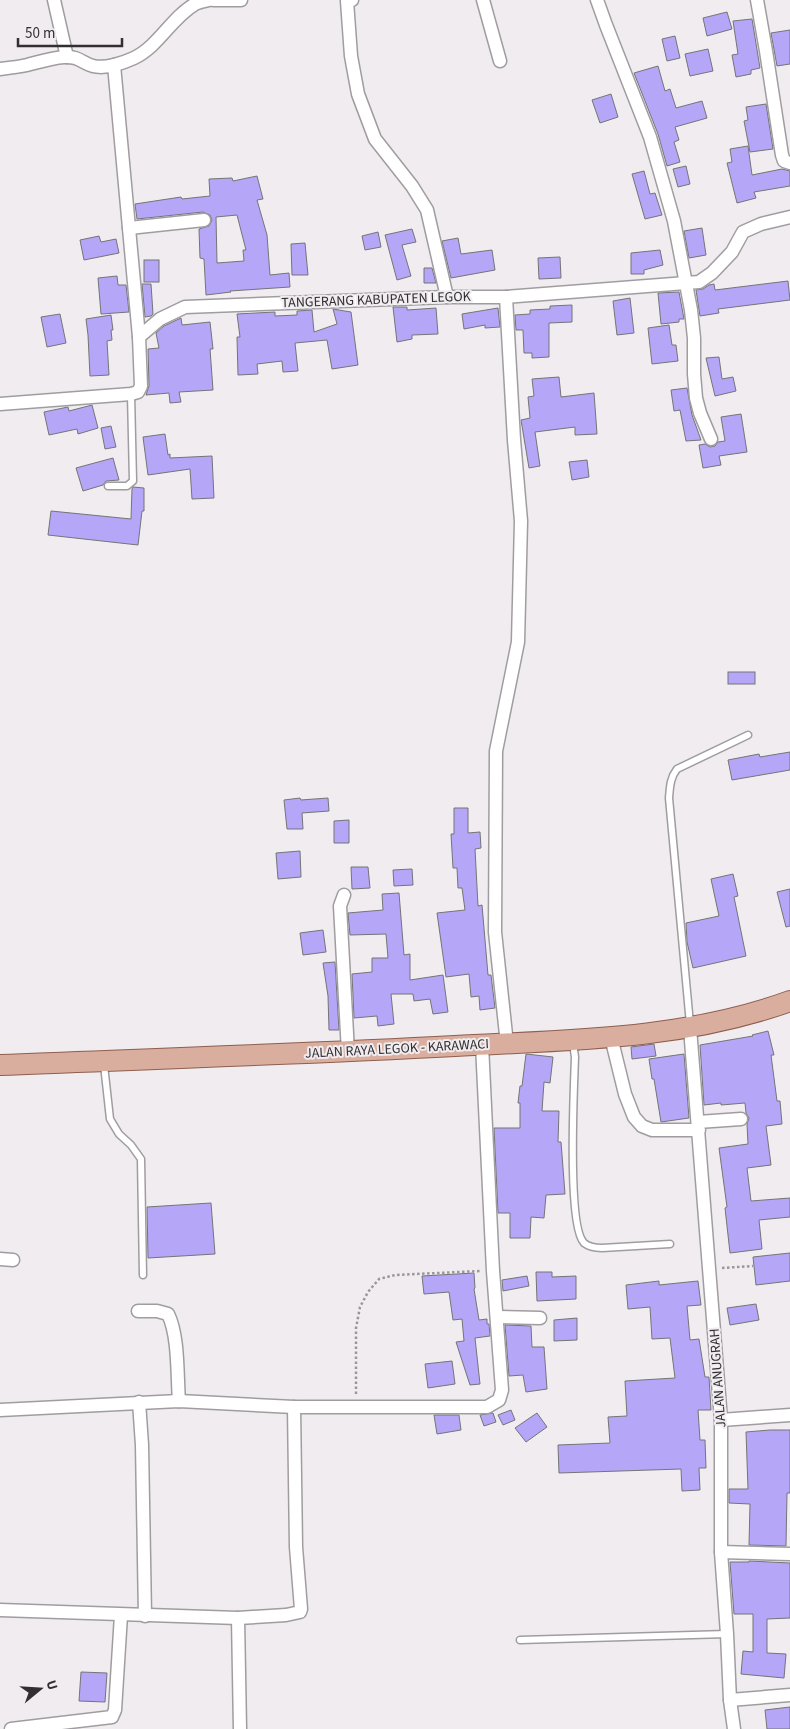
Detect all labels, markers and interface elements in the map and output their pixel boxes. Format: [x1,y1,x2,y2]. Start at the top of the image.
scale bar [18,15,121,47]
text: 50 m [25,23,55,44]
street label: TANGERANG KABUPATEN LEGOK [281,287,472,313]
street label: JALAN RAYA LEGOK - KARAWACI [304,1034,490,1064]
street label: JALAN ANUGRAH [705,1328,731,1428]
north arrow [15,1664,65,1714]
text: U [40,1678,62,1693]

